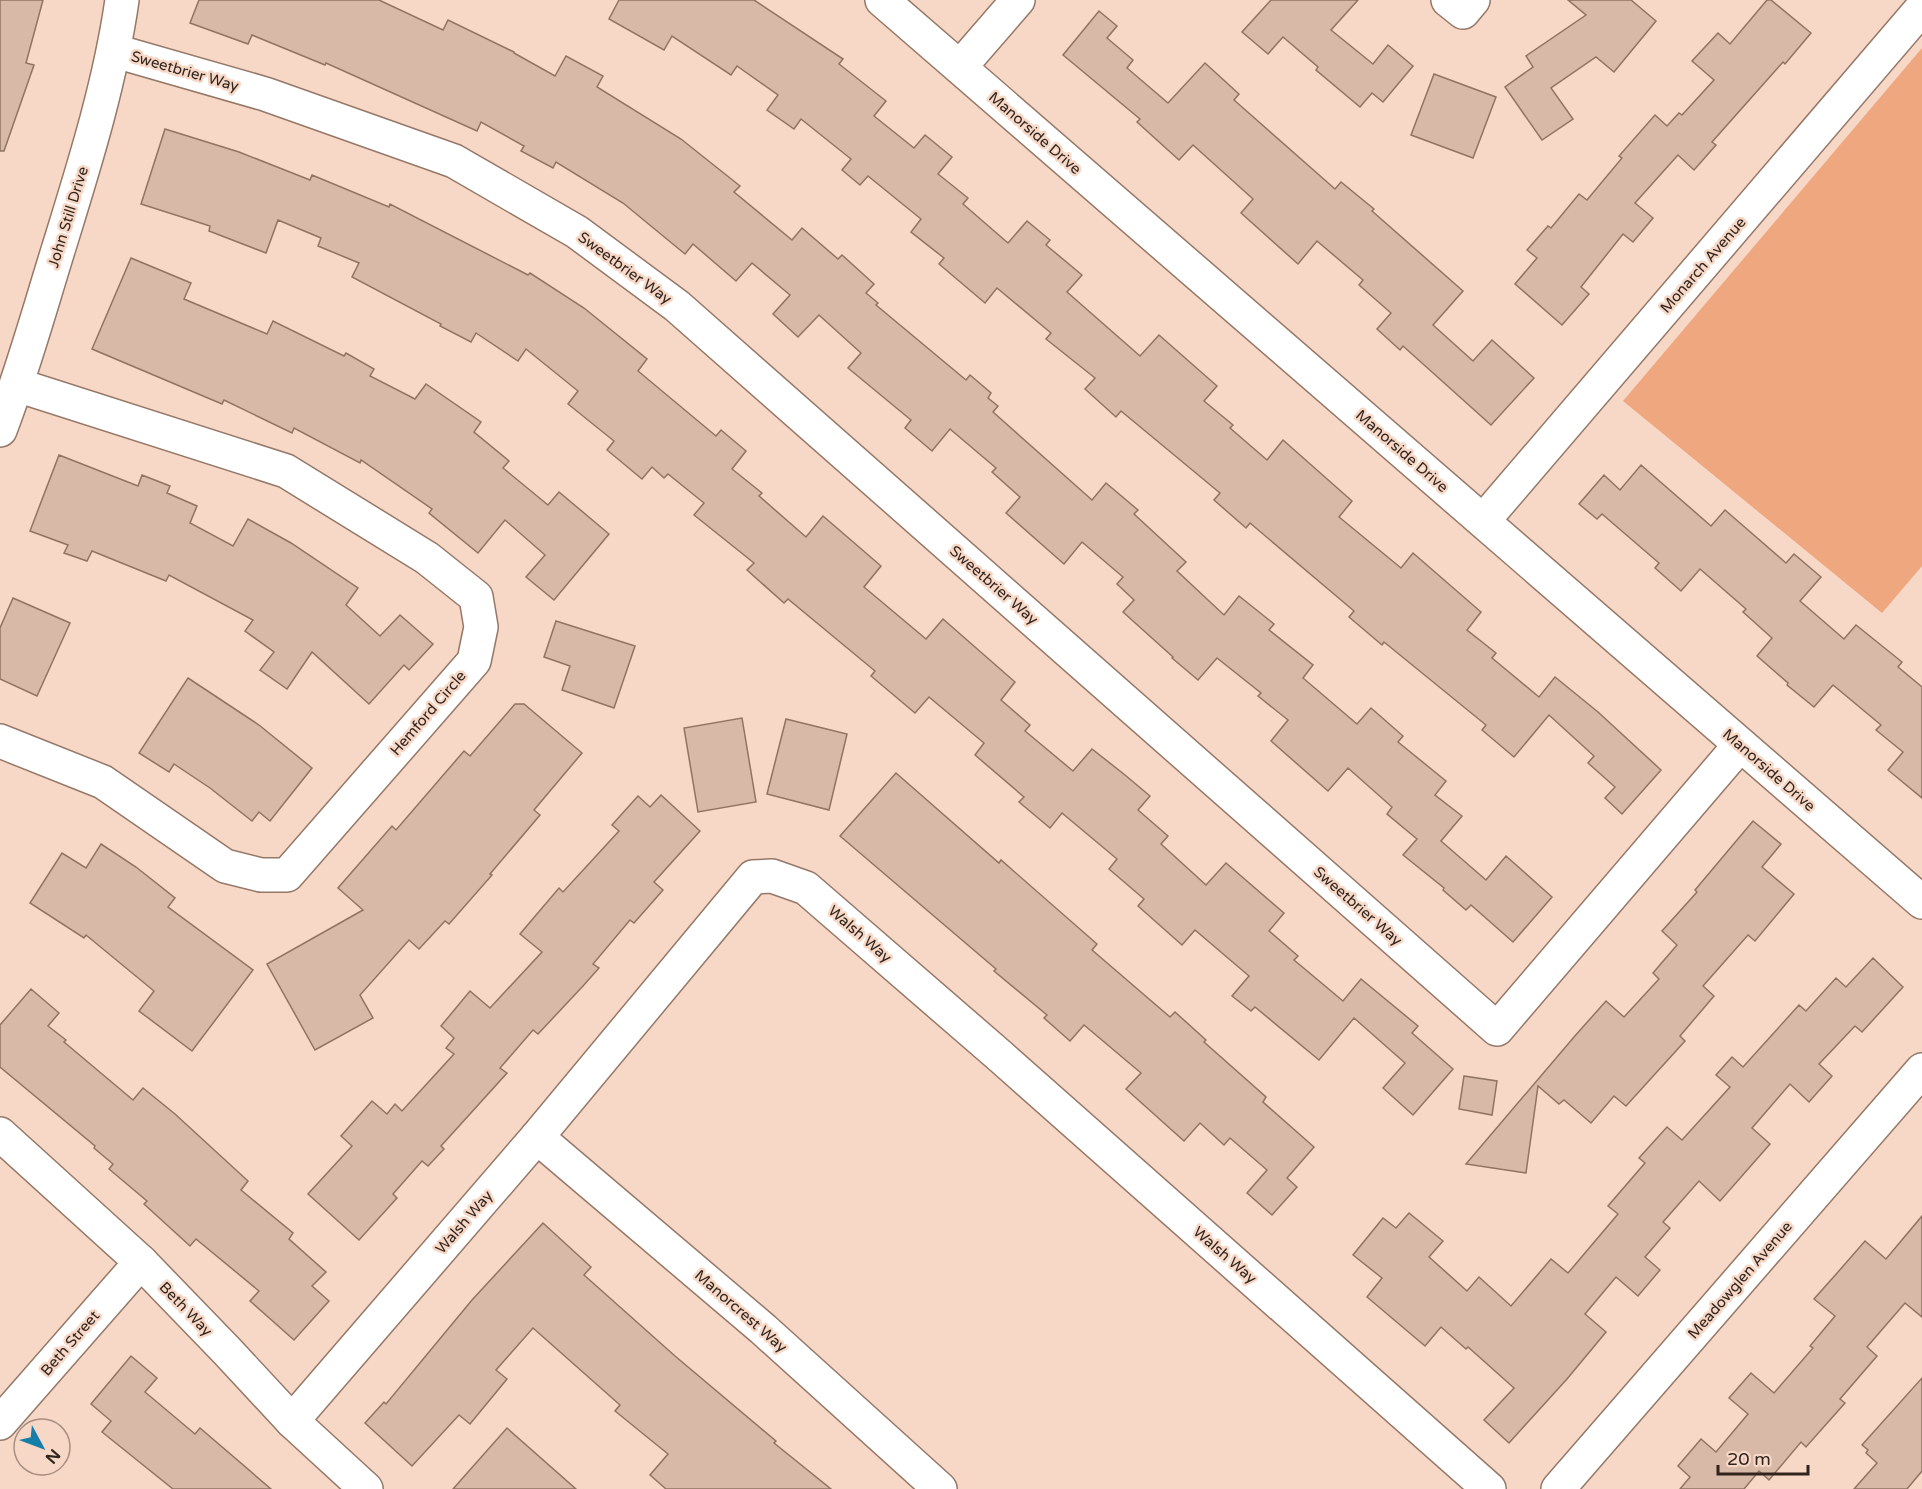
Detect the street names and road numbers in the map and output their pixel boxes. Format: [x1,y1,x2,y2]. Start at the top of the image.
street label: Sweetbrier Way [129,47,241,95]
street label: Manorside Drive [985,88,1085,178]
street label: John Still Drive [44,164,92,270]
street label: Monarch Avenue [1656,213,1750,317]
street label: Sweetbrier Way [575,228,675,308]
street label: Manorside Drive [1352,406,1452,496]
street label: Sweetbrier Way [946,542,1042,628]
street label: Hemford Circle [386,667,470,759]
street label: Manorside Drive [1719,725,1819,815]
street label: Sweetbrier Way [1310,863,1406,949]
street label: Walsh Way [825,902,895,966]
street label: Walsh Way [432,1187,496,1257]
street label: Meadowglen Avenue [1684,1218,1796,1342]
street label: Walsh Way [1190,1223,1260,1287]
street label: Manorcrest Way [691,1266,791,1356]
street label: Beth Way [156,1278,216,1340]
street label: Beth Street [37,1307,103,1379]

